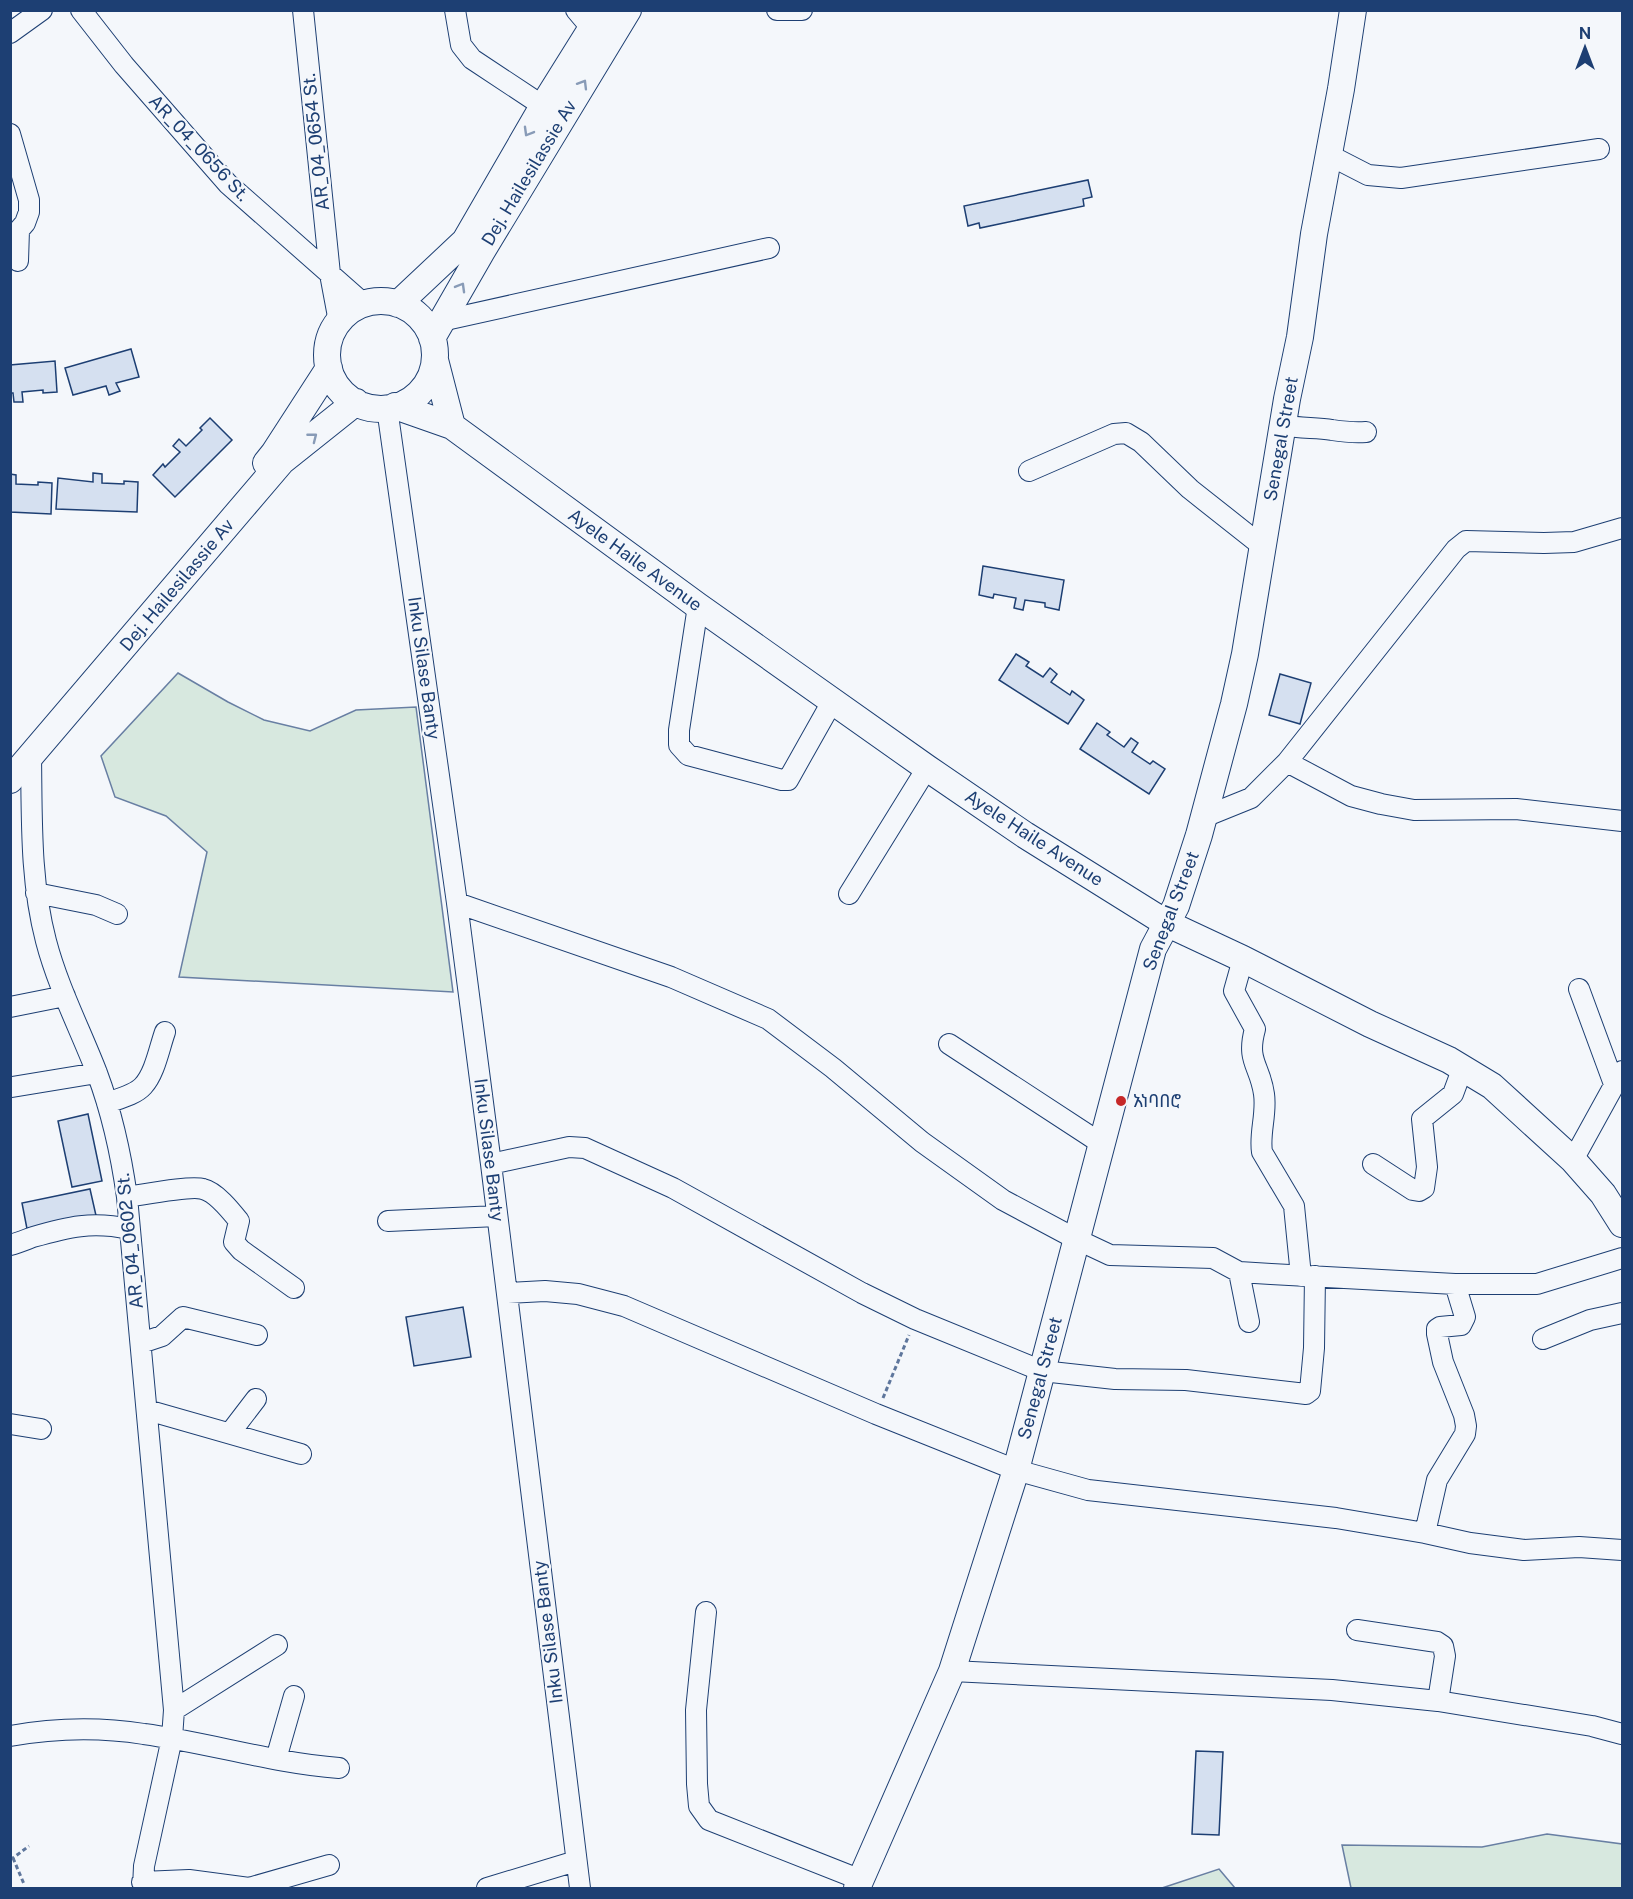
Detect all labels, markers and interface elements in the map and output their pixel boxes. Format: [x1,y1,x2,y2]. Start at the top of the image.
north arrow [1555,18,1615,78]
text: N [1579,24,1591,43]
street label: AR_04_0654 St. [298,72,333,212]
one-way arrow [576,80,588,90]
street label: AR_04_0656 St. [145,90,254,205]
street label: Dej. Hailesilassie Av [477,96,580,249]
one-way arrow [524,126,535,136]
one-way arrow [453,283,465,293]
street label: Senegal Street [1259,375,1302,503]
one-way arrow [306,434,317,445]
street label: Ayele Haile Avenue [564,504,706,615]
street label: Dej. Hailesilassie Av [115,514,238,655]
street label: Inku Silase Banty [404,595,445,741]
street label: Ayele Haile Avenue [961,785,1107,890]
street label: Senegal Street [1138,848,1203,973]
street label: Inku Silase Banty [470,1077,509,1223]
place label: አነባበሮ [1133,1090,1181,1111]
marker: አነባበሮ [1114,1094,1128,1108]
street label: AR_04_0602 St. [112,1172,147,1310]
street label: Senegal Street [1013,1314,1066,1441]
street label: Inku Silase Banty [528,1559,567,1705]

